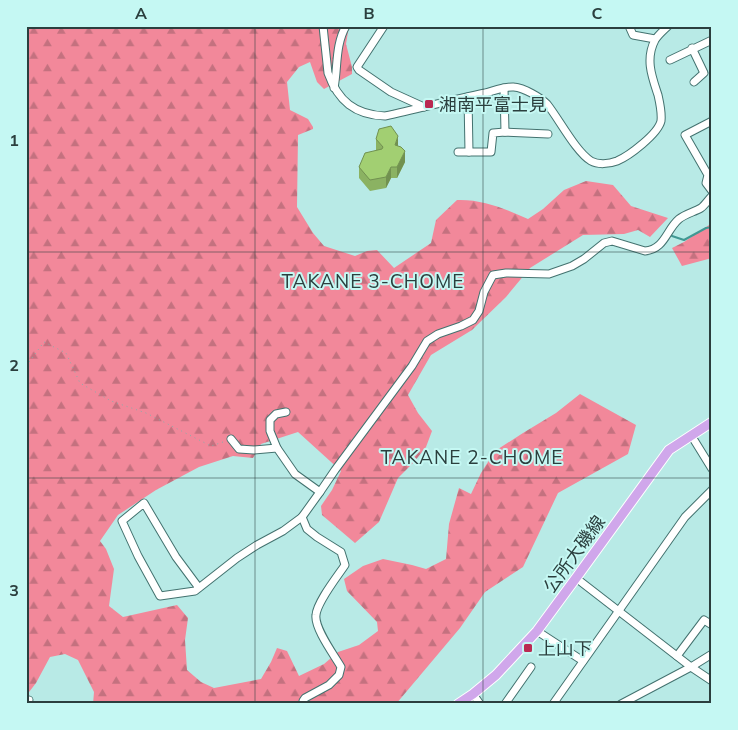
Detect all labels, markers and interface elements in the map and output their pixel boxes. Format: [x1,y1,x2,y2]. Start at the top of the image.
text: A [135,3,147,23]
text: B [363,3,375,23]
text: C [592,3,603,23]
place label: 湘南平富士見 [439,93,547,116]
marker: 湘南平富士見 [423,98,435,110]
text: 1 [9,130,19,150]
district label: TAKANE 3-CHOME [281,269,465,293]
text: 2 [9,355,19,375]
district label: TAKANE 2-CHOME [380,445,564,469]
street label: 公所大磯線 [538,511,610,597]
text: 3 [9,580,19,600]
place label: 上山下 [538,637,592,660]
marker: 上山下 [522,642,534,654]

